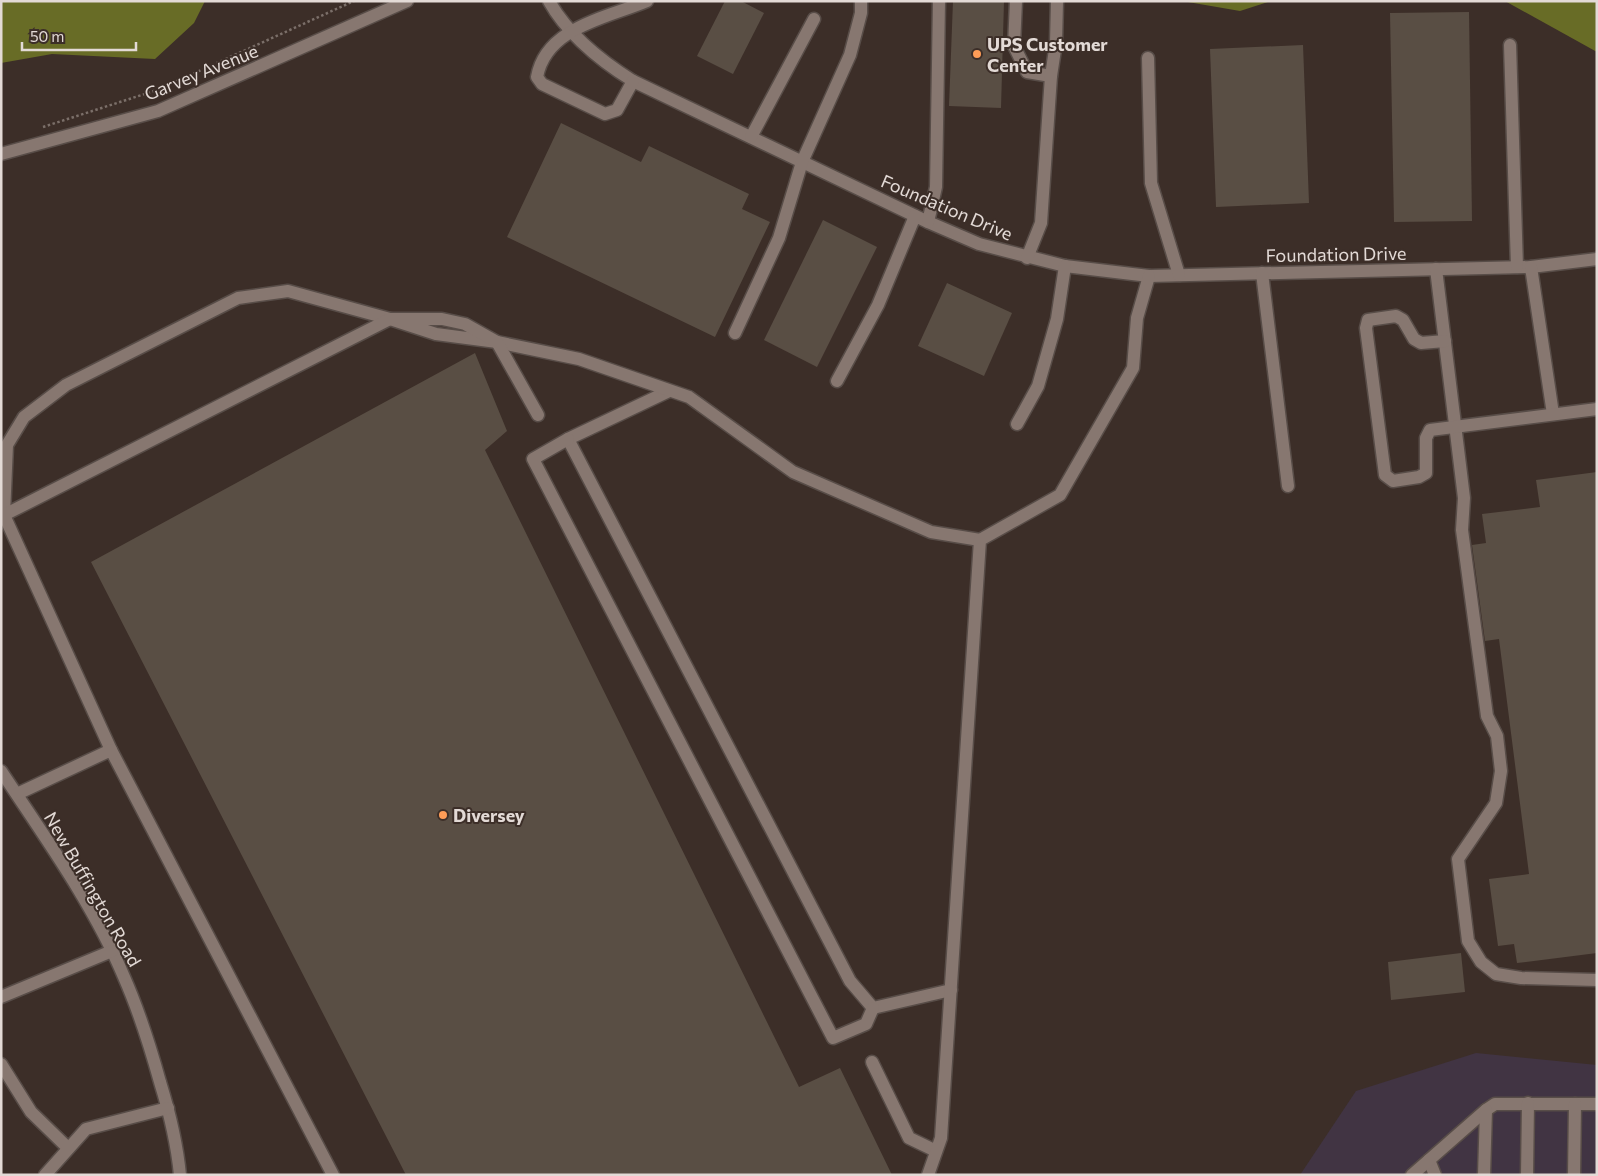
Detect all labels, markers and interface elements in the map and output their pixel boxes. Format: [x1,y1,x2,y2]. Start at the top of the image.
scale bar [22,20,136,52]
text: 50 m [30,27,64,45]
place label: UPS Customer Center [987,33,1108,76]
street label: Garvey Avenue [141,39,261,105]
marker: UPS Customer Center [971,48,983,60]
street label: Foundation Drive [878,169,1016,245]
street label: Foundation Drive [1265,242,1407,266]
place label: Diversey [453,804,525,826]
street label: New Buffington Road [40,808,146,970]
marker: Diversey [437,809,449,821]

